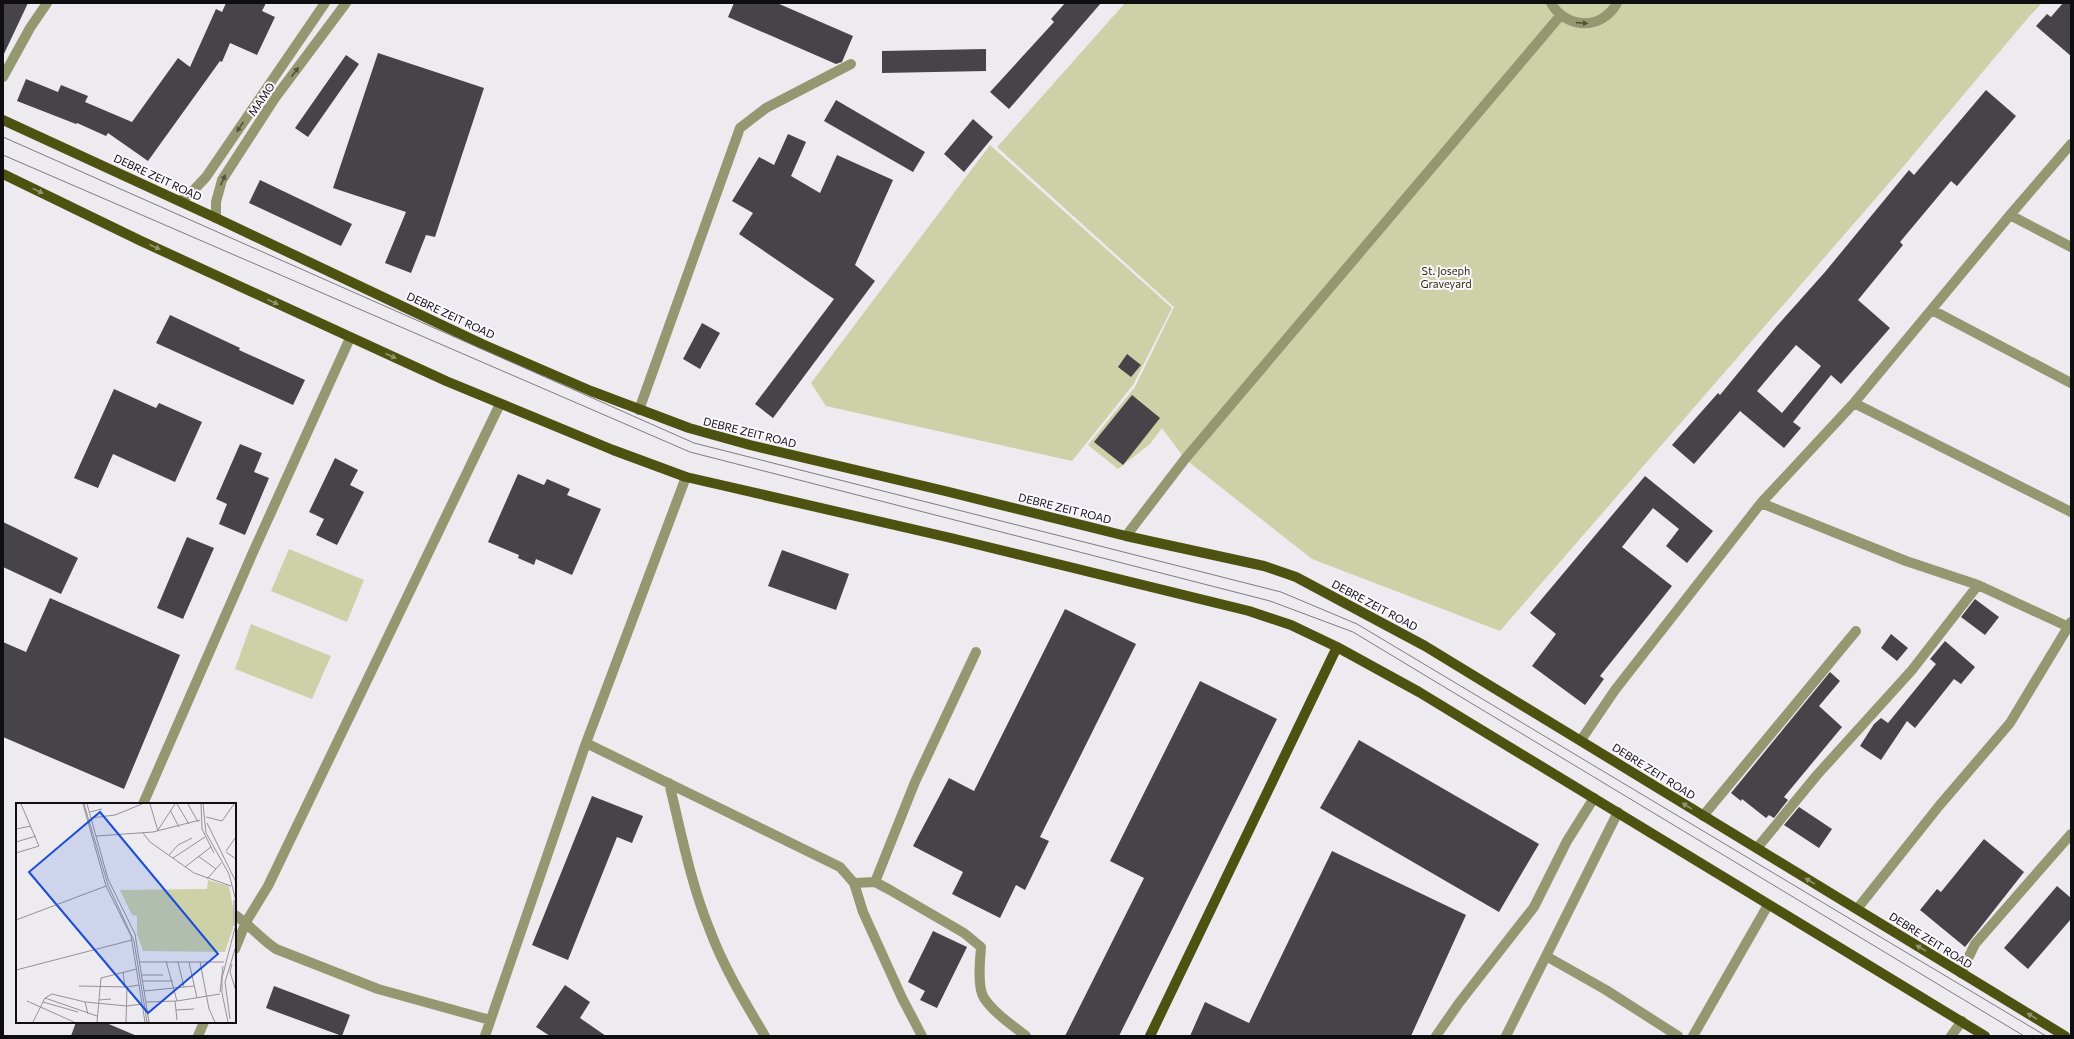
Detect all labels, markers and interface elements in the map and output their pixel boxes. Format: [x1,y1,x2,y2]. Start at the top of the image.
one-way arrow [1576,20,1588,27]
one-way arrow [291,66,299,77]
street label: MAMO [245,80,277,118]
one-way arrow [236,122,243,133]
street label: DEBRE ZEIT ROAD [112,151,204,203]
one-way arrow [220,174,227,186]
one-way arrow [32,188,44,194]
one-way arrow [150,244,161,250]
park label: St. Joseph Graveyard [1421,264,1471,290]
street label: DEBRE ZEIT ROAD [405,289,497,341]
one-way arrow [267,299,279,305]
one-way arrow [386,353,397,359]
street label: DEBRE ZEIT ROAD [702,414,798,450]
street label: DEBRE ZEIT ROAD [1017,490,1113,526]
street label: DEBRE ZEIT ROAD [1330,577,1420,633]
street label: DEBRE ZEIT ROAD [1610,740,1698,802]
one-way arrow [1682,802,1692,810]
inset map [16,803,236,1023]
one-way arrow [1804,877,1816,884]
street label: DEBRE ZEIT ROAD [1887,909,1975,971]
one-way arrow [1916,944,1926,952]
one-way arrow [2027,1012,2037,1020]

